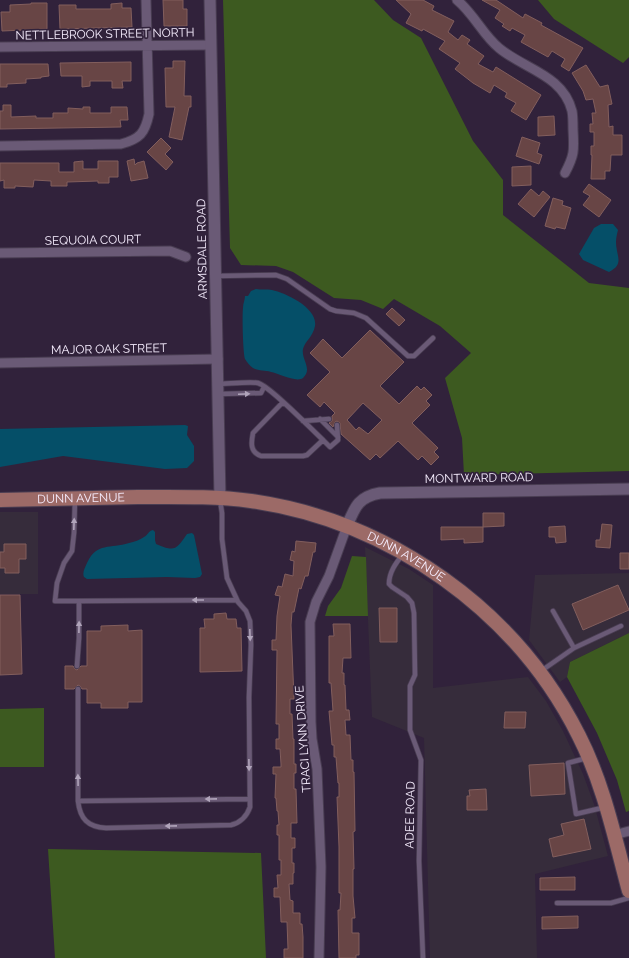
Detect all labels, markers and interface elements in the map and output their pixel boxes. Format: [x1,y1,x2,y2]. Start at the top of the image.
street label: NETTLEBROOK STREET NORTH [15,25,195,43]
street label: ARMSDALE ROAD [194,198,210,299]
street label: SEQUOIA COURT [45,232,142,248]
street label: MAJOR OAK STREET [51,341,168,357]
one-way arrow [238,391,251,397]
street label: MONTWARD ROAD [424,470,534,486]
street label: DUNN AVENUE [37,490,125,506]
one-way arrow [71,518,78,530]
street label: DUNN AVENUE [365,529,447,584]
one-way arrow [191,597,204,603]
one-way arrow [76,620,82,633]
one-way arrow [247,629,254,641]
street label: TRACI LYNN DRIVE [292,685,314,793]
one-way arrow [246,759,252,772]
one-way arrow [75,773,81,786]
street label: ADEE ROAD [402,781,418,849]
one-way arrow [204,796,217,802]
one-way arrow [165,823,177,830]

